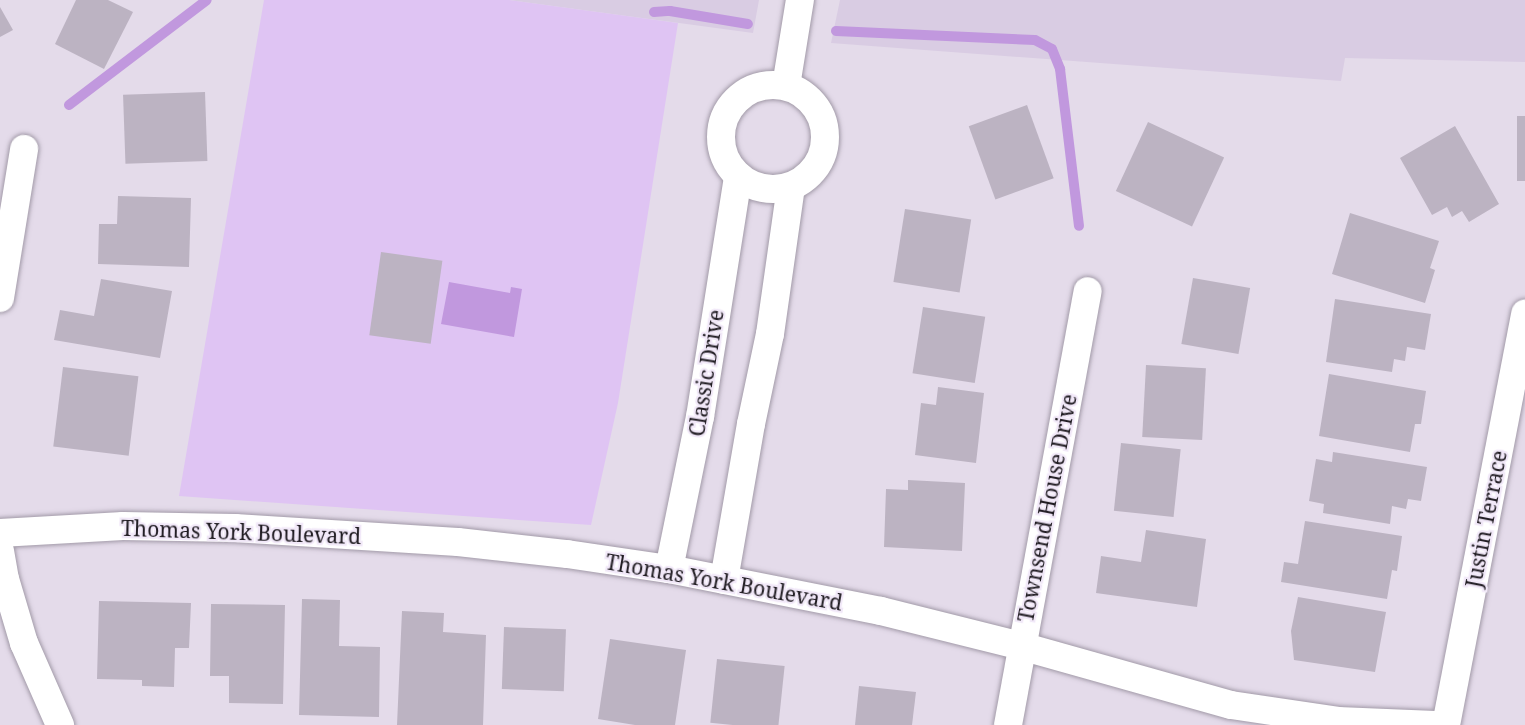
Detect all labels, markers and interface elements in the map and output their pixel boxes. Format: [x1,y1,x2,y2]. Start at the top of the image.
street label: Classic Drive [684,308,728,438]
street label: Townsend House Drive [1013,392,1081,624]
street label: Justin Terrace [1460,448,1512,590]
street label: Thomas York Boulevard [121,515,361,549]
street label: Thomas York Boulevard [604,549,844,615]

